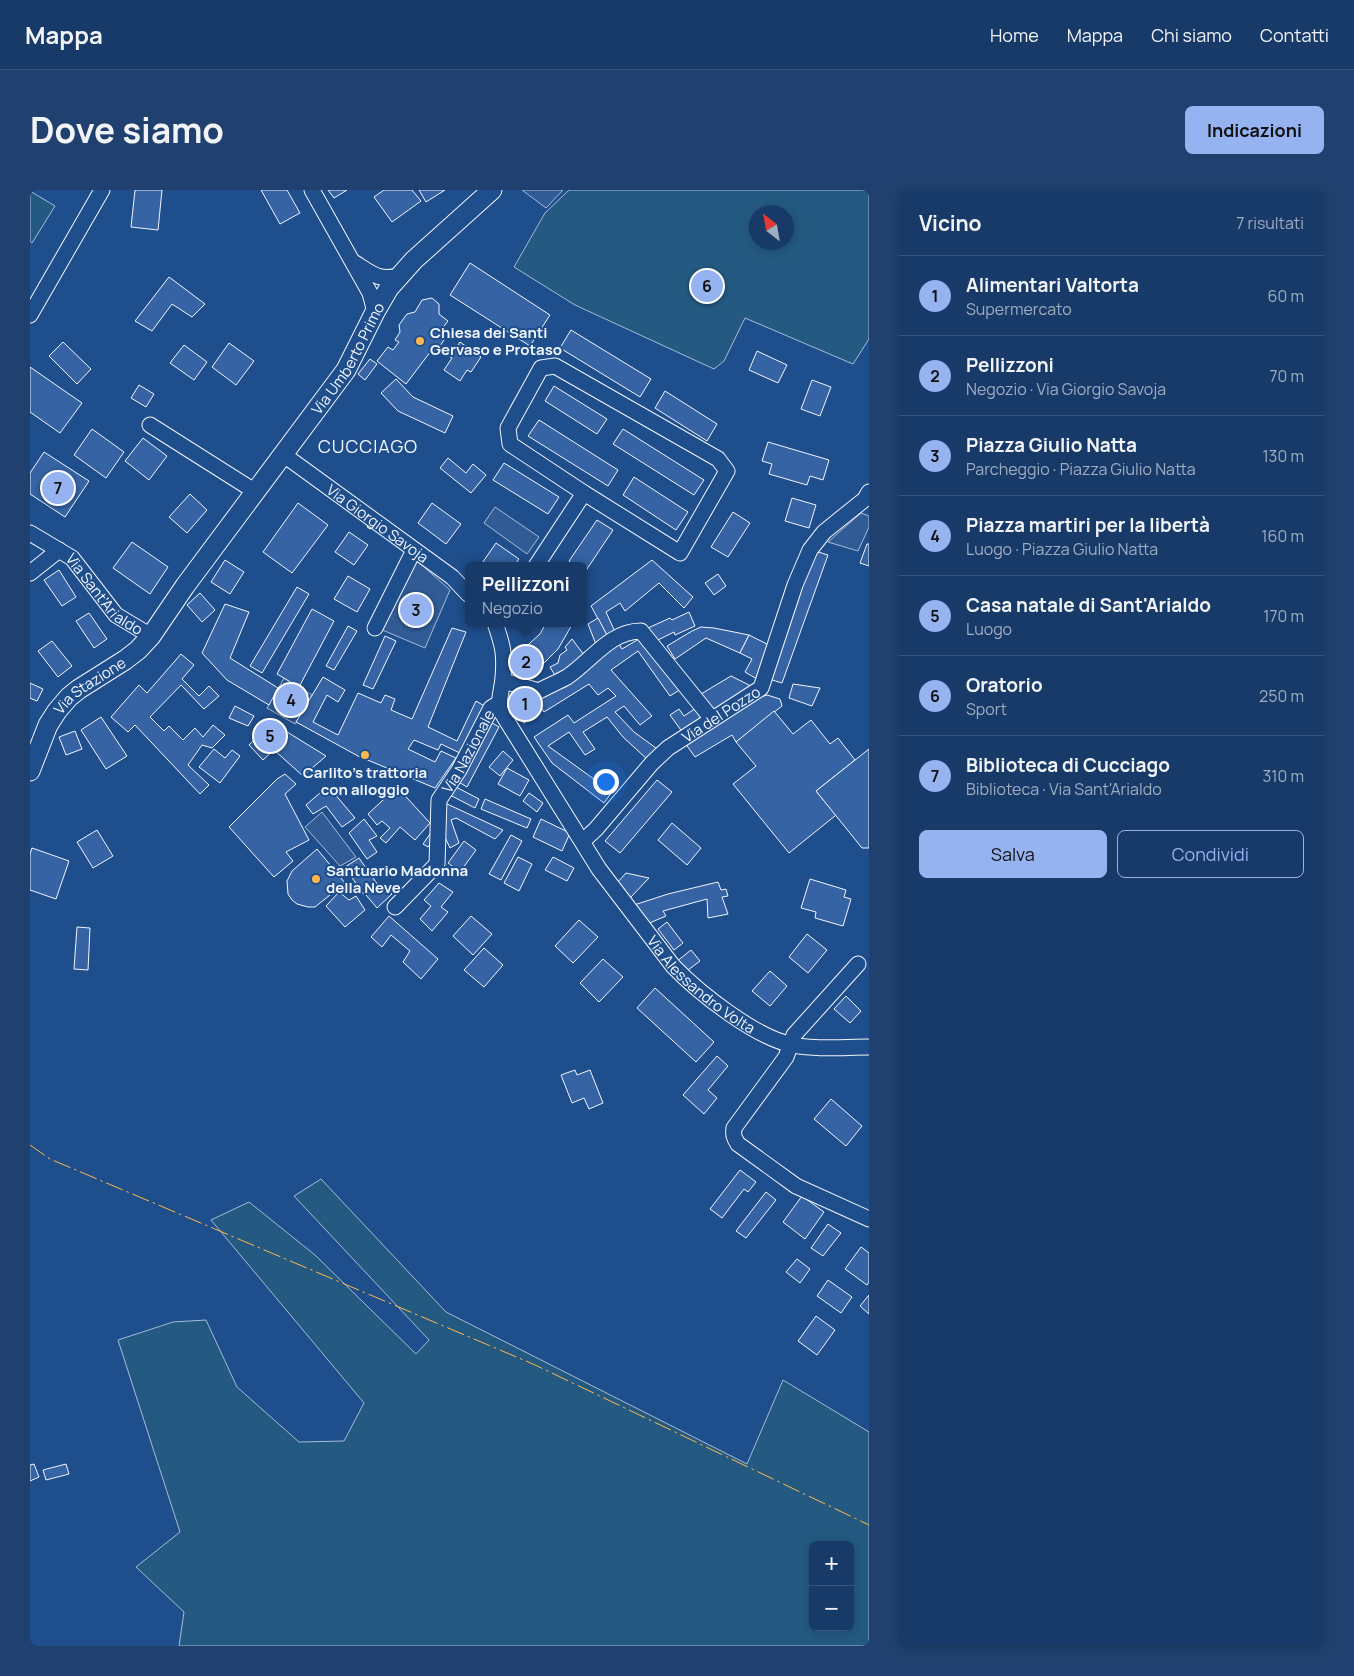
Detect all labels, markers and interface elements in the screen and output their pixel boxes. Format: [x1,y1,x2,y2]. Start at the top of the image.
text: Mappa [25,18,103,51]
text: Home [990,23,1039,47]
text: Mappa [1067,23,1123,47]
text: Chi siamo [1151,23,1232,47]
text: Contatti [1260,23,1329,47]
text: Dove siamo [30,106,224,154]
button: Indicazioni [1185,106,1324,154]
north arrow [749,205,794,250]
text: Vicino [919,209,982,237]
text: 7 risultati [1236,212,1304,234]
pin: 6 [691,267,723,305]
text: Alimentari Valtorta [966,272,1139,298]
text: 1 [931,285,939,307]
text: 60 m [1268,285,1304,307]
street label: Via Umberto Primo [306,298,389,418]
text: Supermercato [966,298,1072,320]
place label: Chiesa dei Santi Gervaso e Protaso [430,322,562,360]
marker: Chiesa dei Santi Gervaso e Protaso [414,335,426,347]
text: Pellizzoni [966,352,1054,378]
text: 2 [930,365,940,387]
text: 70 m [1269,365,1304,387]
text: Negozio · Via Giorgio Savoja [966,378,1166,400]
text: Piazza Giulio Natta [966,432,1137,458]
district label: CUCCIAGO [318,434,418,458]
text: 3 [930,445,940,467]
text: 130 m [1262,445,1304,467]
text: Parcheggio · Piazza Giulio Natta [966,458,1196,480]
pin: 7 [42,469,74,507]
street label: Via Giorgio Savoja [322,479,433,567]
text: Piazza martiri per la libertà [966,512,1210,538]
text: 4 [930,525,940,547]
text: 160 m [1261,525,1304,547]
text: Luogo · Piazza Giulio Natta [966,538,1158,560]
street label: Via Sant'Arialdo [61,549,147,639]
popup [465,562,587,627]
text: Pellizzoni [482,571,570,597]
pin: 3 [400,591,432,629]
text: Casa natale di Sant'Arialdo [966,592,1211,618]
text: Negozio [482,597,543,619]
text: 5 [930,605,940,627]
text: 170 m [1263,605,1304,627]
text: Luogo [966,618,1012,640]
pin: 2 [510,643,542,681]
street label: Via Stazione [49,652,130,718]
text: Oratorio [966,672,1043,698]
pin: 4 [275,681,307,719]
street label: Via del Pozzo [677,681,764,747]
pin: 1 [509,685,541,723]
text: 6 [930,685,940,707]
text: 250 m [1259,685,1304,707]
text: Sport [966,698,1007,720]
street label: Via Nazionale [436,706,499,797]
pin: 5 [254,717,286,755]
marker: Carlito's trattoria con alloggio [359,749,371,761]
text: Biblioteca di Cucciago [966,752,1170,778]
place label: Carlito's trattoria con alloggio [303,762,427,800]
text: 7 [931,765,939,787]
text: 310 m [1262,765,1304,787]
your location [593,769,619,795]
text: Biblioteca · Via Sant'Arialdo [966,778,1162,800]
button: Salva [919,830,1107,878]
button: Condividi [1117,830,1304,878]
place label: Santuario Madonna della Neve [326,860,468,898]
marker: Santuario Madonna della Neve [310,873,322,885]
street label: Via Alessandro Volta [643,931,759,1038]
map controls [809,1541,854,1631]
button: + [809,1541,854,1586]
button: − [809,1586,854,1631]

